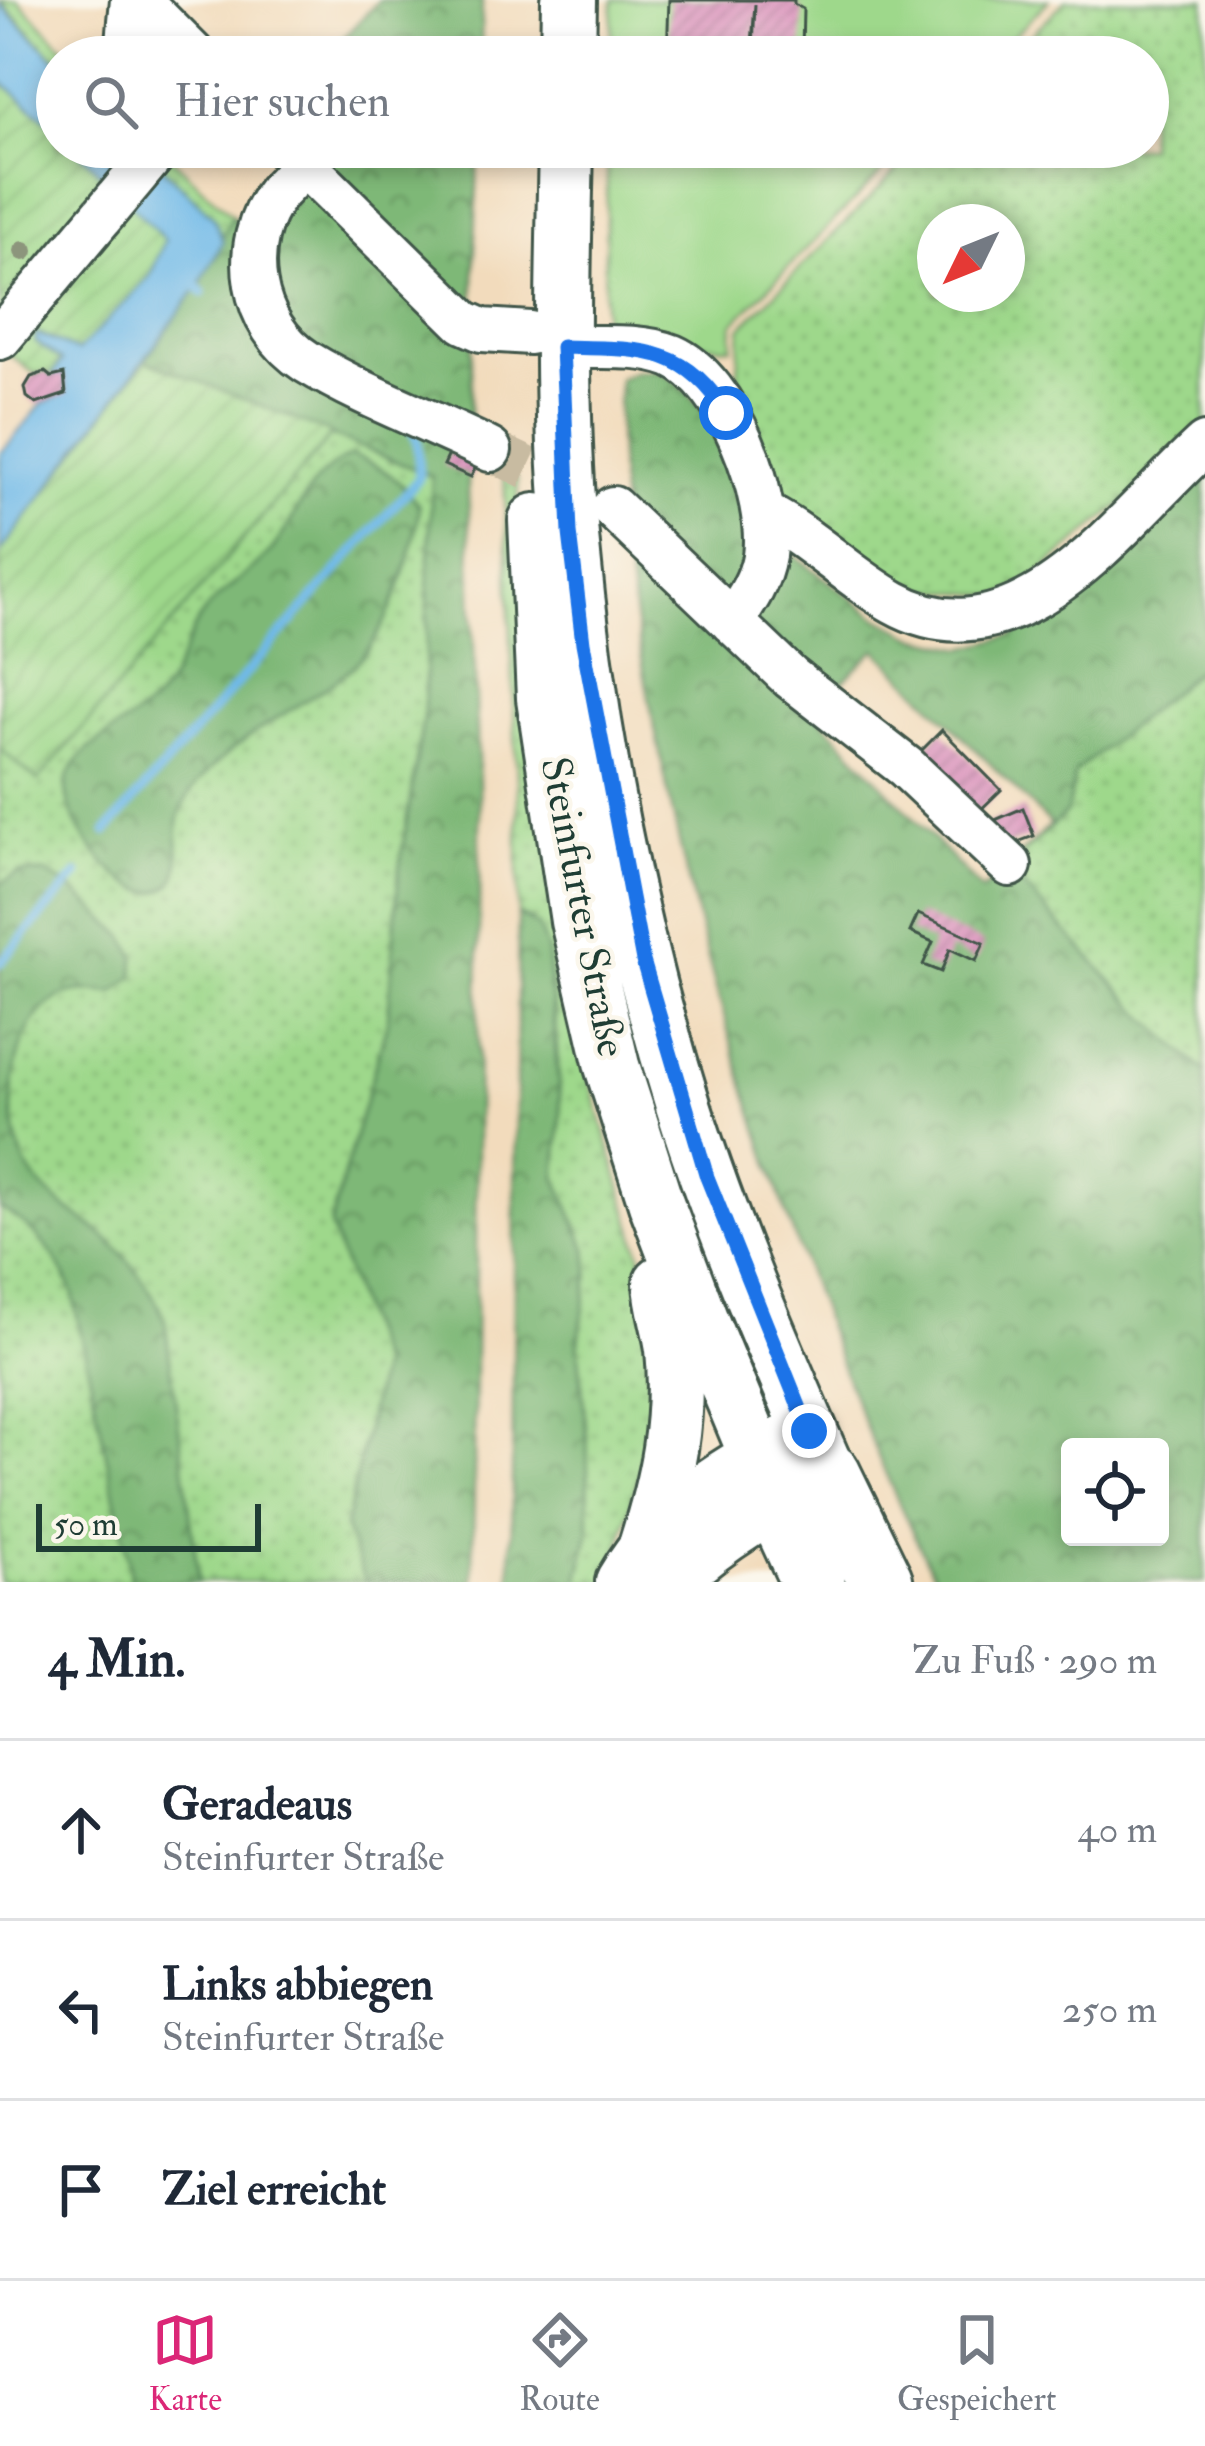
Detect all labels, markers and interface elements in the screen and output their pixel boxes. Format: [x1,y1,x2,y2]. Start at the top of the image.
search box [36,36,1169,168]
icon: search [78,69,144,135]
text: Hier suchen [174,74,390,130]
north arrow [917,204,1025,312]
route start [699,386,753,440]
street label: Steinfurter Straße [528,753,638,1061]
route end [782,1404,836,1458]
map controls [1061,1438,1169,1546]
button: locate [1061,1438,1169,1546]
scale bar [36,1498,261,1551]
text: 50 m [54,1504,118,1545]
text: 4 Min. [48,1628,185,1692]
text: Zu Fuß · 290 m [912,1636,1157,1685]
text: Geradeaus [162,1777,352,1833]
icon: ahead [48,1797,114,1863]
text: 40 m [1078,1805,1157,1854]
text: Steinfurter Straße [162,1833,444,1882]
text: Links abbiegen [162,1957,433,2013]
icon: left [48,1977,114,2043]
text: 250 m [1062,1985,1157,2034]
text: Steinfurter Straße [162,2013,444,2062]
icon: arrive [48,2157,114,2223]
text: Ziel erreicht [162,2162,386,2218]
tab: Karte [149,2307,222,2420]
tab: Route [519,2307,600,2420]
tab: Gespeichert [897,2307,1056,2420]

